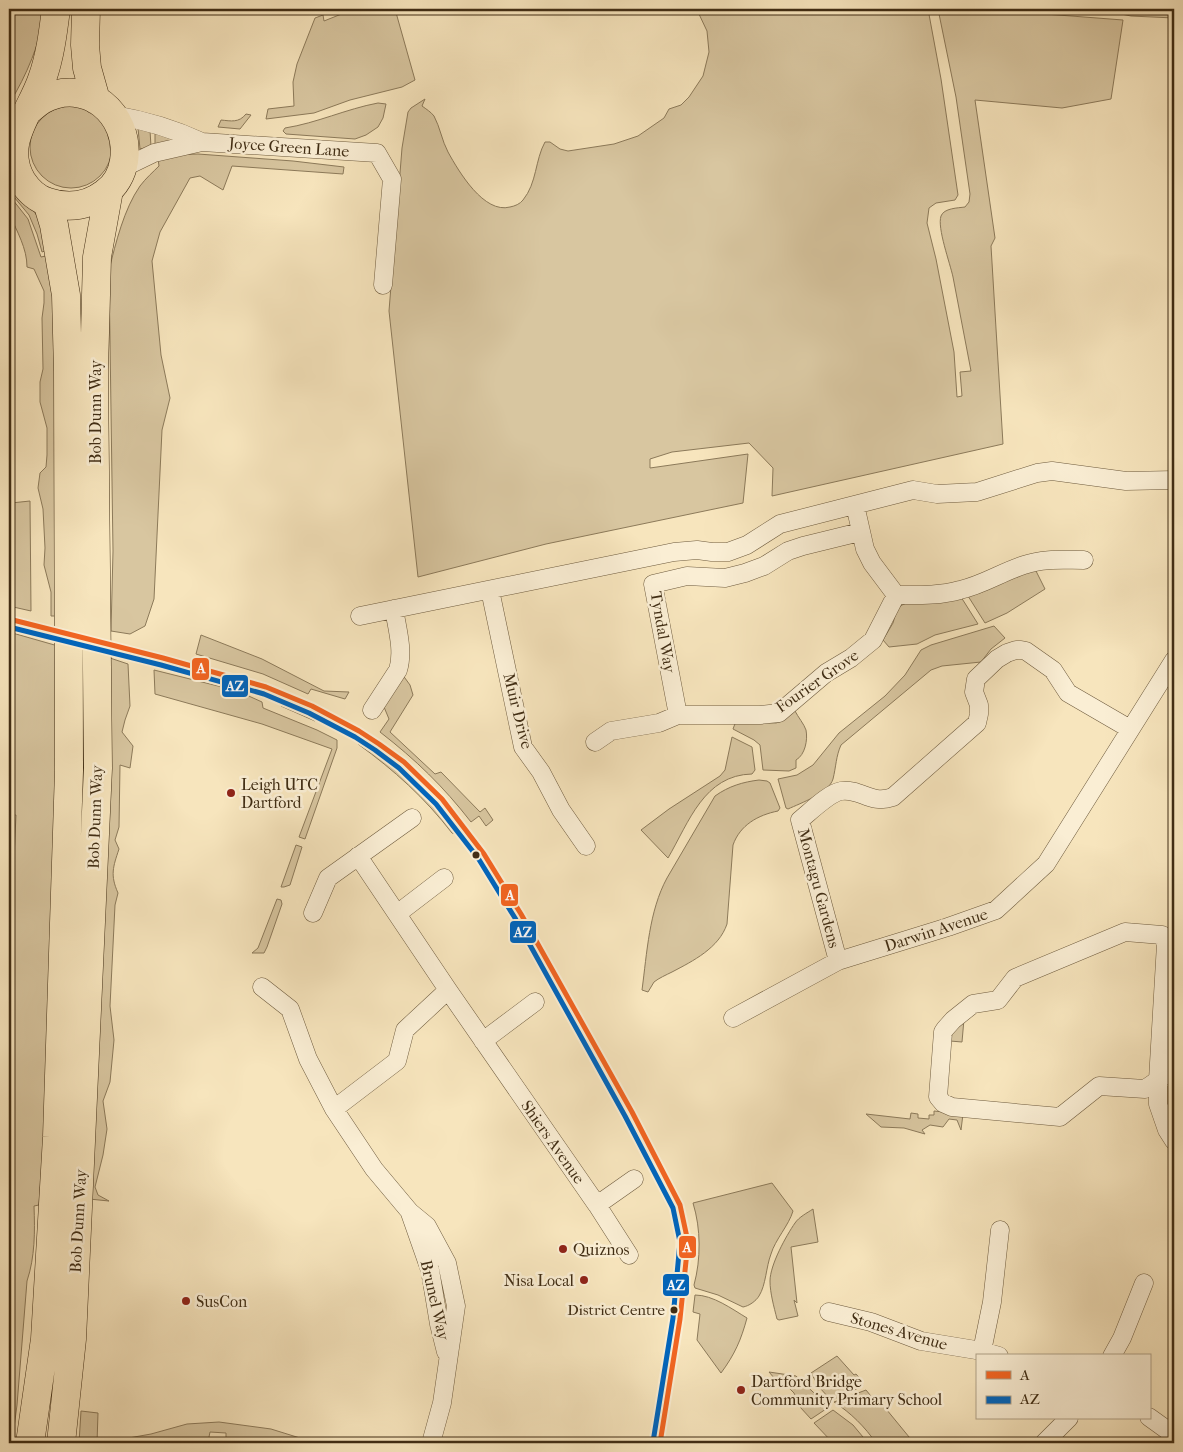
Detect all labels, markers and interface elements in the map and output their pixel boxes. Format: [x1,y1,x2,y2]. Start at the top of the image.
street label: Joyce Green Lane [226,133,350,161]
street label: Bob Dunn Way [86,360,105,464]
street label: Tyndal Way [646,590,680,675]
street label: Fourier Grove [772,645,862,716]
line badge: A [191,657,210,681]
text: A [195,660,206,677]
street label: Muir Drive [499,671,537,751]
line badge: AZ [221,674,249,698]
text: AZ [225,678,245,695]
street label: Bob Dunn Way [84,764,106,869]
place label: Leigh UTC Dartford [241,775,318,812]
marker: Leigh UTC Dartford [225,787,237,799]
street label: Montagu Gardens [794,826,844,950]
unlabelled marker [471,850,481,860]
line badge: A [500,883,519,907]
text: A [504,887,515,904]
street label: Darwin Avenue [882,904,990,956]
line badge: AZ [509,920,537,944]
text: AZ [513,924,533,941]
street label: Shiers Avenue [517,1097,589,1187]
street label: Bob Dunn Way [66,1168,90,1273]
line badge: A [678,1235,697,1259]
text: A [681,1239,692,1256]
place label: Quiznos [573,1240,630,1259]
marker: Quiznos [557,1243,569,1255]
street label: Brunel Way [417,1258,454,1342]
place label: Nisa Local [504,1271,575,1290]
line badge: AZ [662,1273,690,1297]
marker: Nisa Local [578,1274,590,1286]
text: AZ [666,1277,686,1294]
place label: SusCon [196,1292,248,1311]
marker: SusCon [180,1295,192,1307]
place label: District Centre [567,1301,666,1319]
marker: District Centre [669,1305,679,1315]
street label: Stones Avenue [848,1308,950,1354]
legend [976,1354,1150,1420]
text: A [1019,1366,1030,1384]
place label: Dartford Bridge Community Primary School [751,1372,943,1409]
marker: Dartford Bridge Community Primary School [735,1384,747,1396]
text: AZ [1019,1390,1040,1408]

